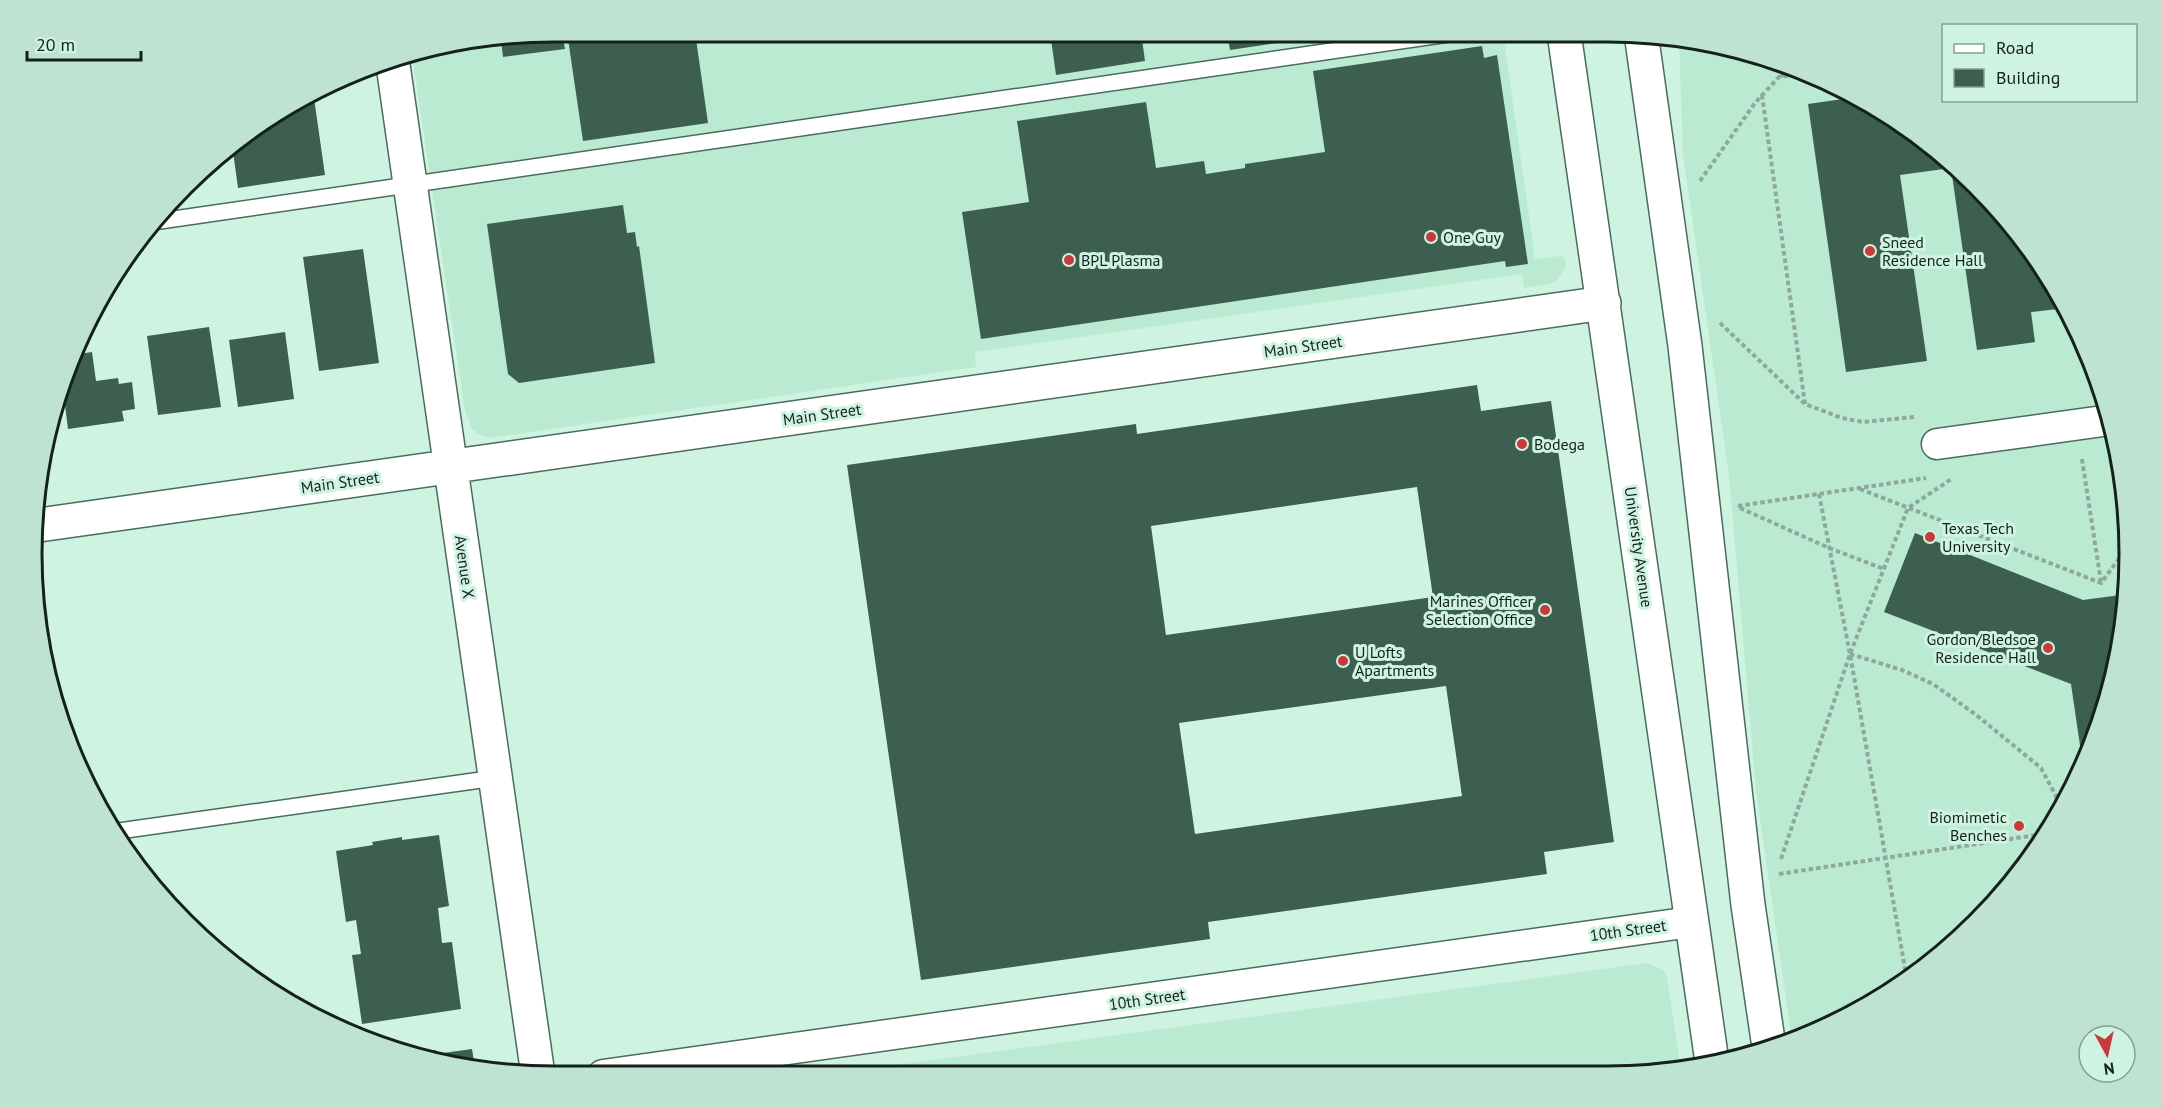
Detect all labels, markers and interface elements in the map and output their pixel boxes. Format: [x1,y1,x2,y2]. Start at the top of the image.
scale bar [27,24,141,62]
legend [1942,24,2137,102]
text: 20 m [36,33,75,56]
text: Road [1996,36,2034,59]
text: Building [1996,66,2060,89]
place label: One Guy [1443,227,1502,247]
marker: One Guy [1424,230,1438,244]
place label: Sneed Residence Hall [1882,232,1983,270]
marker: Sneed Residence Hall [1863,244,1877,258]
place label: BPL Plasma [1081,250,1160,270]
marker: BPL Plasma [1062,253,1076,267]
street label: Main Street [1263,331,1344,361]
street label: Main Street [782,399,863,429]
place label: Bodega [1534,434,1585,454]
marker: Bodega [1515,437,1529,451]
street label: Main Street [300,467,381,497]
street label: University Avenue [1621,485,1657,609]
place label: Texas Tech University [1942,518,2014,556]
marker: Texas Tech University [1923,530,1937,544]
street label: Avenue X [451,534,479,600]
place label: Marines Officer Selection Office [1426,591,1534,629]
marker: Marines Officer Selection Office [1538,603,1552,617]
place label: Gordon/Bledsoe Residence Hall [1926,629,2036,667]
marker: Gordon/Bledsoe Residence Hall [2041,641,2055,655]
place label: U Lofts Apartments [1355,642,1435,680]
marker: U Lofts Apartments [1336,654,1350,668]
place label: Biomimetic Benches [1929,807,2007,845]
marker: Biomimetic Benches [2012,819,2026,833]
street label: 10th Street [1589,915,1668,945]
street label: 10th Street [1108,984,1187,1014]
north arrow [2077,1024,2137,1084]
text: N [2102,1058,2116,1079]

